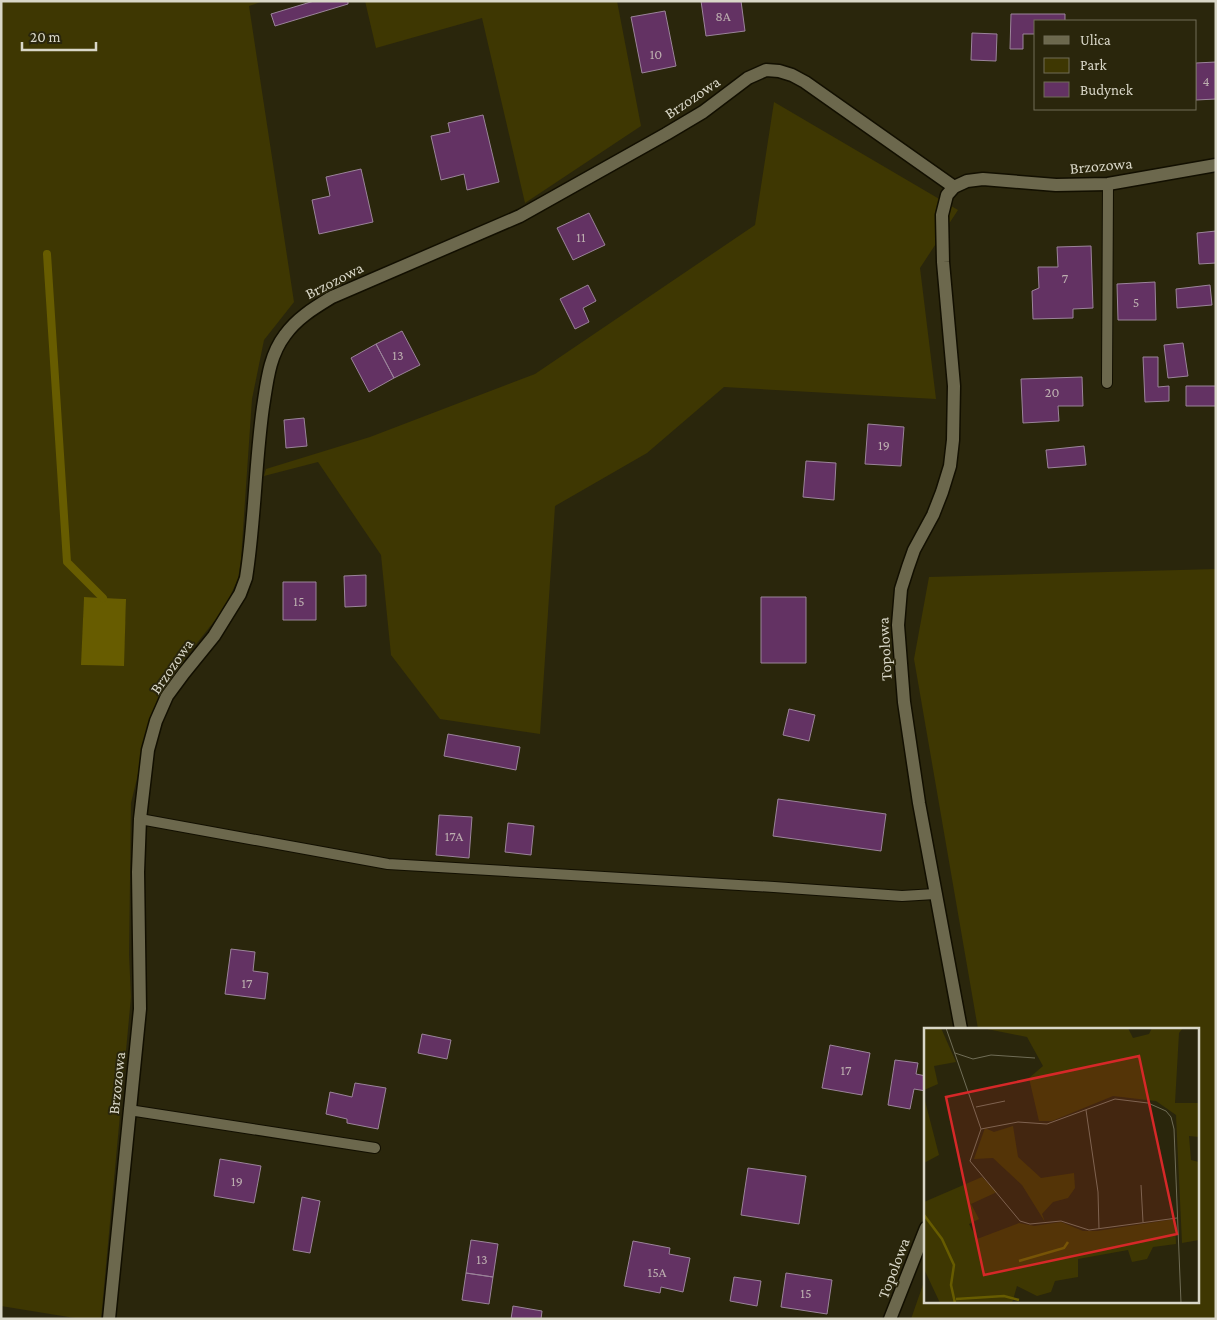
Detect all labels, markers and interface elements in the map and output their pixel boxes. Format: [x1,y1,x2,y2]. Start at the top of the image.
house number: 8A [715,8,731,24]
scale bar [22,20,96,52]
legend [1034,20,1197,110]
text: 20 m [30,29,61,45]
text: Ulica [1080,32,1111,48]
house number: 10 [650,46,662,62]
text: Park [1080,57,1107,73]
street label: Brzozowa [661,72,724,122]
house number: 4 [1202,73,1210,89]
text: Budynek [1080,82,1134,99]
street label: Brzozowa [1069,154,1134,177]
house number: 11 [576,229,586,245]
street label: Brzozowa [302,258,367,302]
house number: 7 [1062,270,1069,286]
house number: 5 [1133,294,1139,310]
house number: 13 [392,347,404,363]
house number: 20 [1045,384,1059,400]
house number: 19 [878,437,890,453]
house number: 15 [293,593,305,609]
street label: Topolowa [874,616,896,681]
street label: Brzozowa [146,635,197,697]
house number: 17A [445,828,463,844]
house number: 17 [241,975,253,991]
inset map [924,1028,1200,1302]
street label: Brzozowa [105,1050,128,1115]
house number: 17 [840,1062,852,1078]
house number: 19 [231,1173,243,1189]
street label: Topolowa [874,1235,914,1301]
house number: 13 [476,1251,488,1267]
house number: 15A [647,1264,667,1280]
house number: 15 [800,1285,812,1301]

